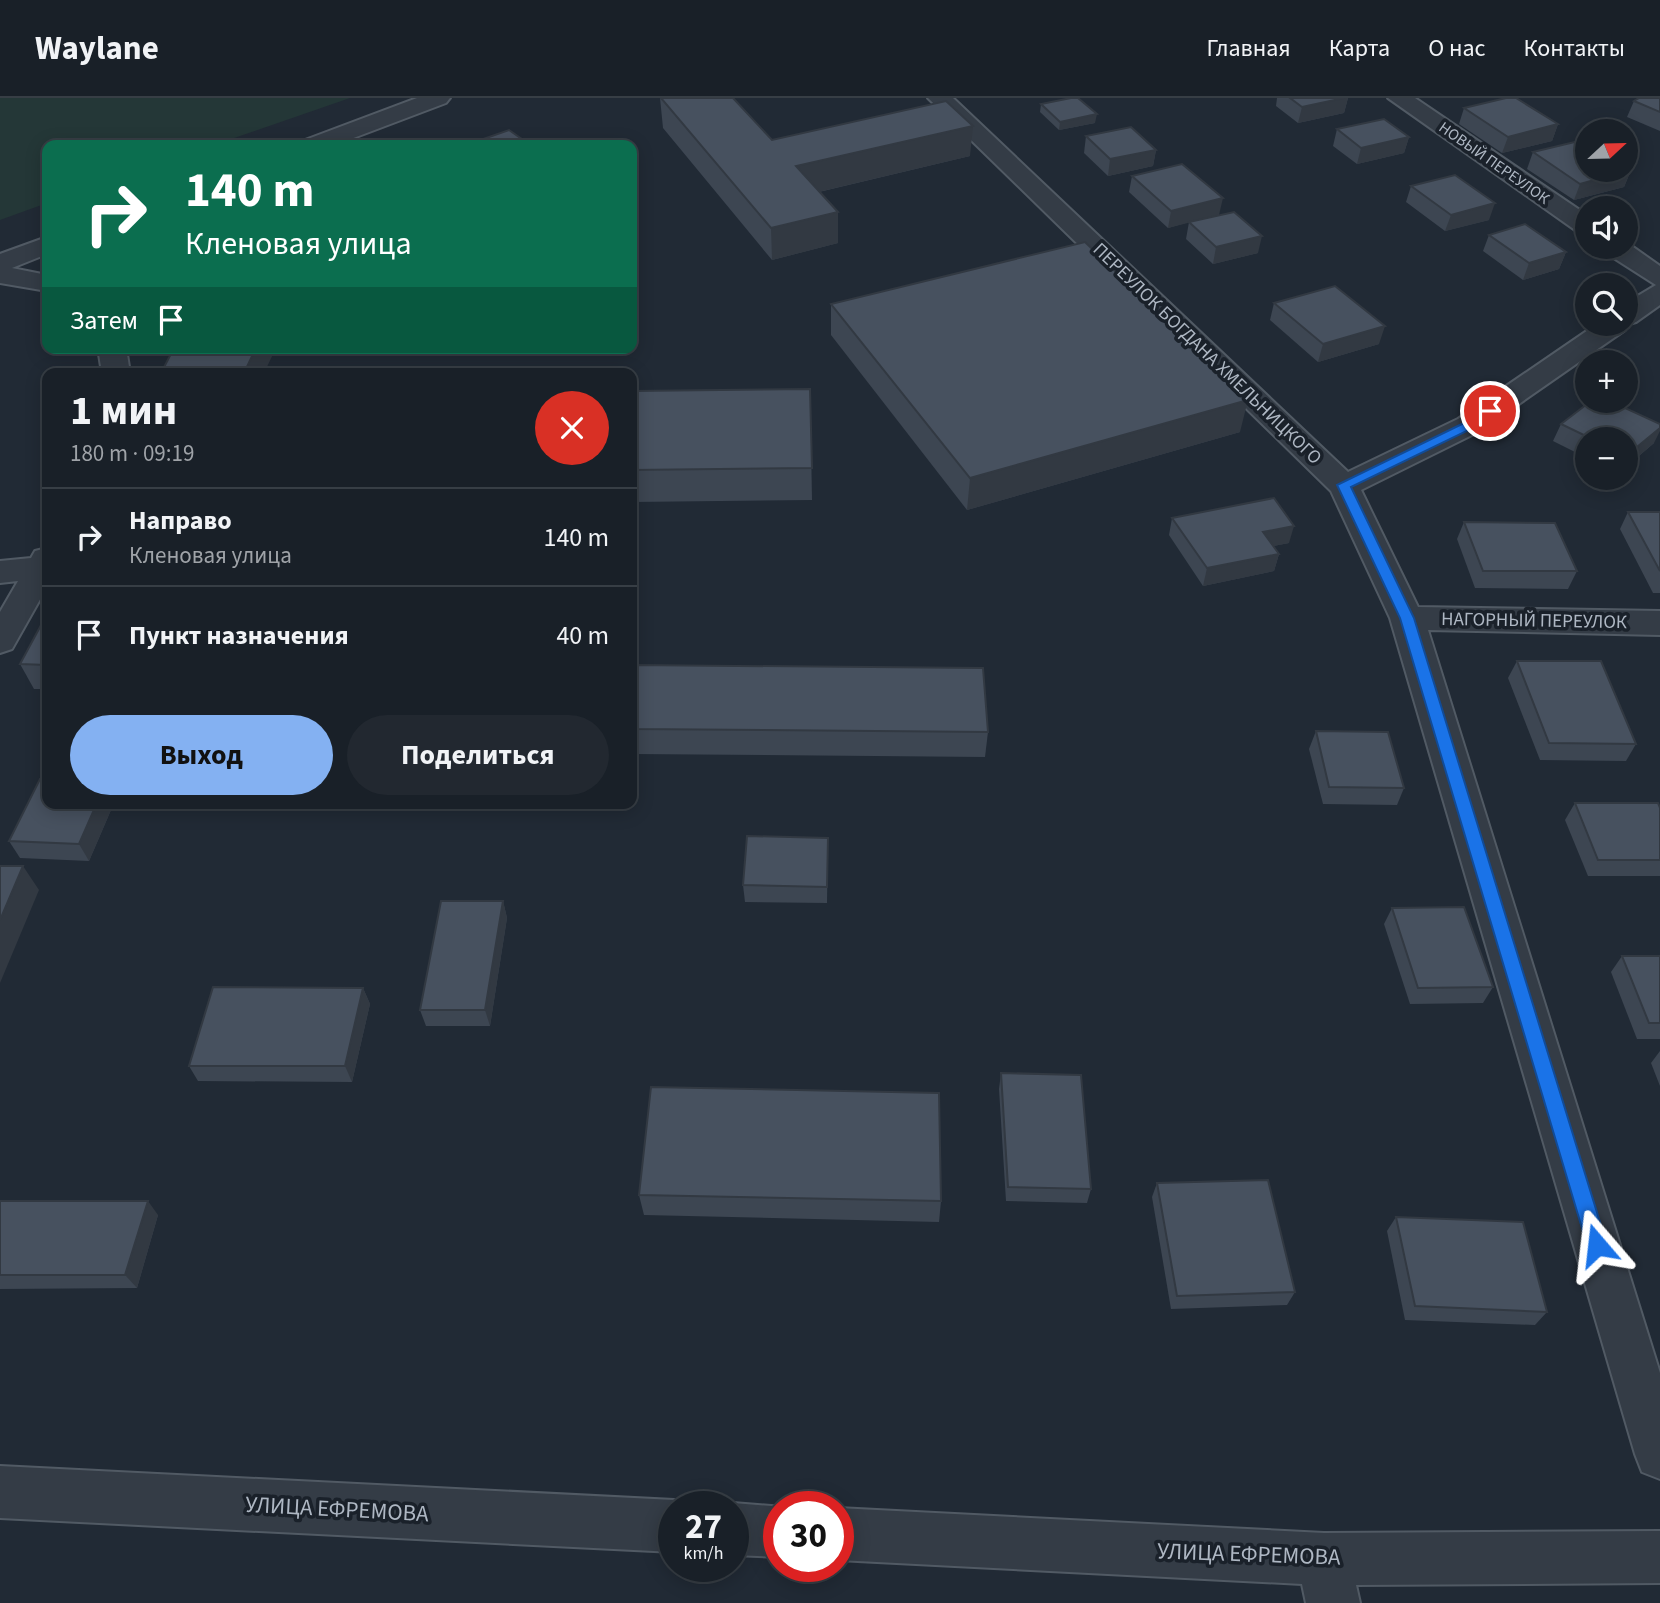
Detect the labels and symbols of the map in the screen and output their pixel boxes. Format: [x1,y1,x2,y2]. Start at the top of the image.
street label: НОВЫЙ ПЕРЕУЛОК [1434,117,1554,210]
north arrow [1575,119,1638,182]
street label: ПЕРЕУЛОК БОГДАНА ХМЕЛЬНИЦКОГО [1086,237,1328,471]
pin [1460,381,1520,441]
street label: НАГОРНЫЙ ПЕРЕУЛОК [1441,606,1627,636]
position arrow [1560,1208,1634,1282]
street label: УЛИЦА ЕФРЕМОВА [245,1488,430,1530]
speed limit sign: 30 [763,1491,854,1582]
street label: УЛИЦА ЕФРЕМОВА [1157,1534,1342,1574]

